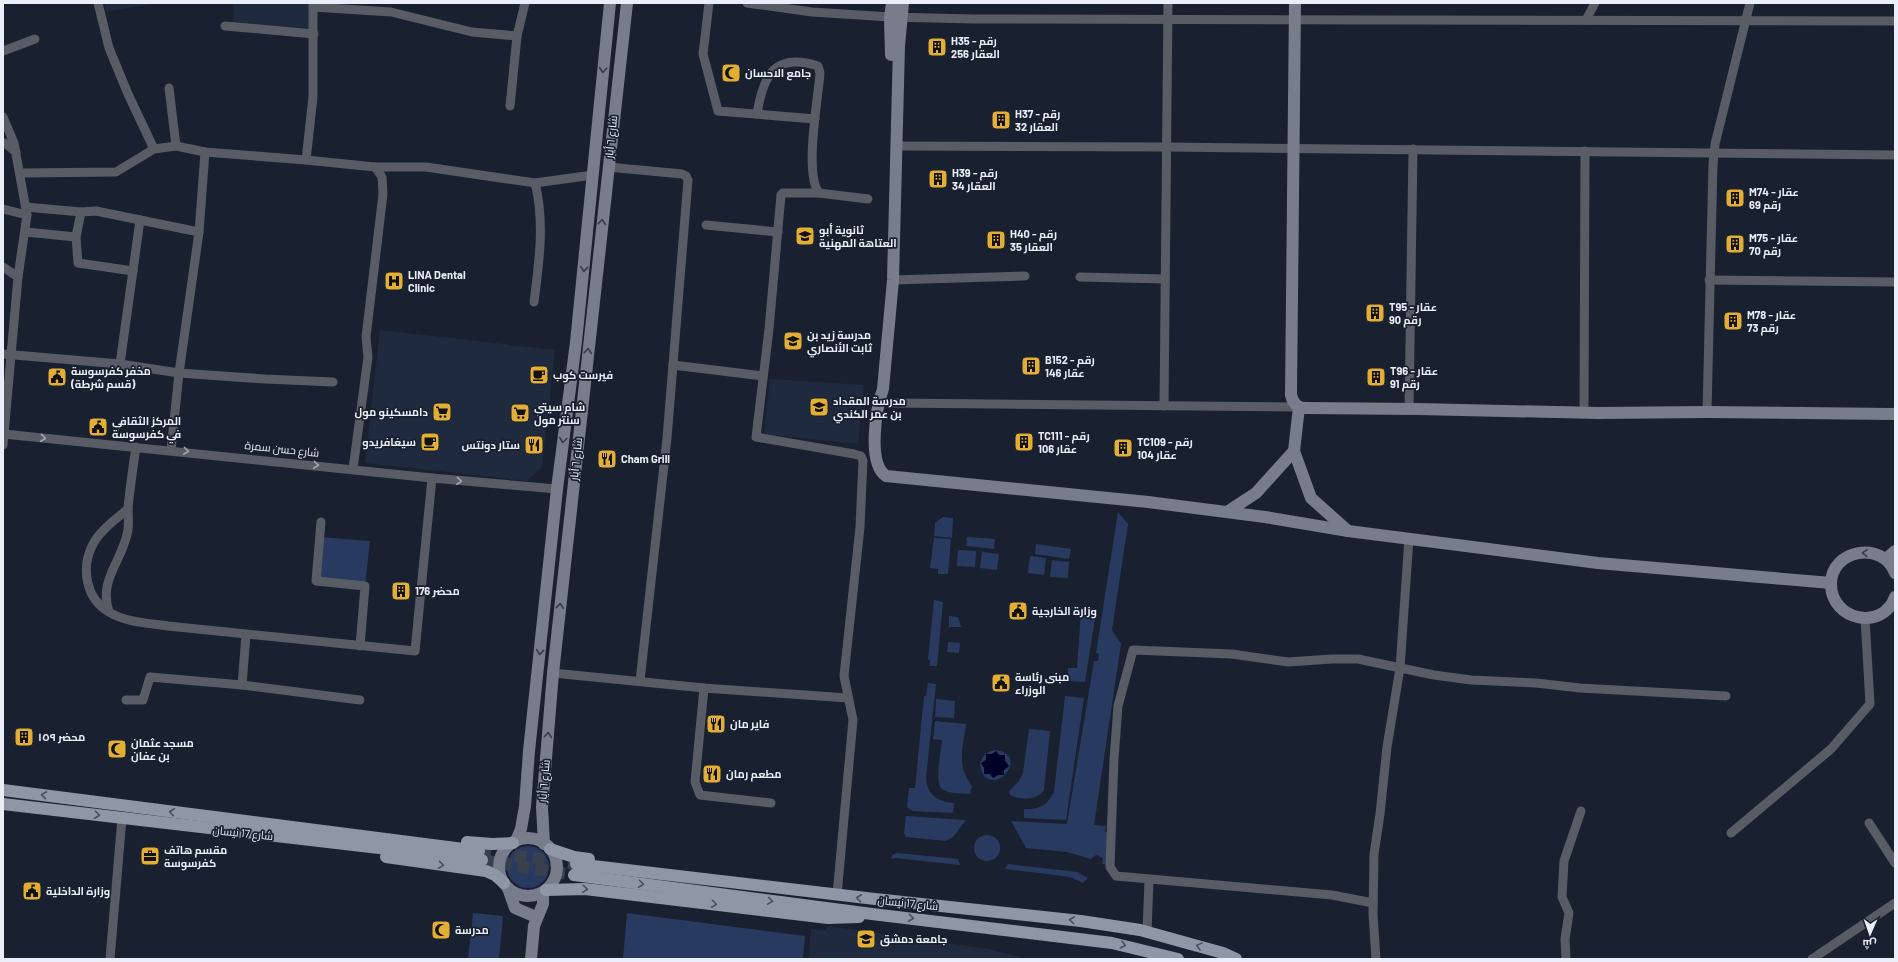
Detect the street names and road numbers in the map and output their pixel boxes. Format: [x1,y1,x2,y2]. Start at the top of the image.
street label: شارع ٦ أيار [602,115,621,160]
street label: شارع ٦ أيار [567,437,586,482]
street label: شارع حسن سمرة [244,438,320,461]
street label: شارع ٦ أيار [535,759,554,804]
street label: شارع 17 نيسان [212,823,274,844]
street label: شارع 17 نيسان [877,893,939,914]

